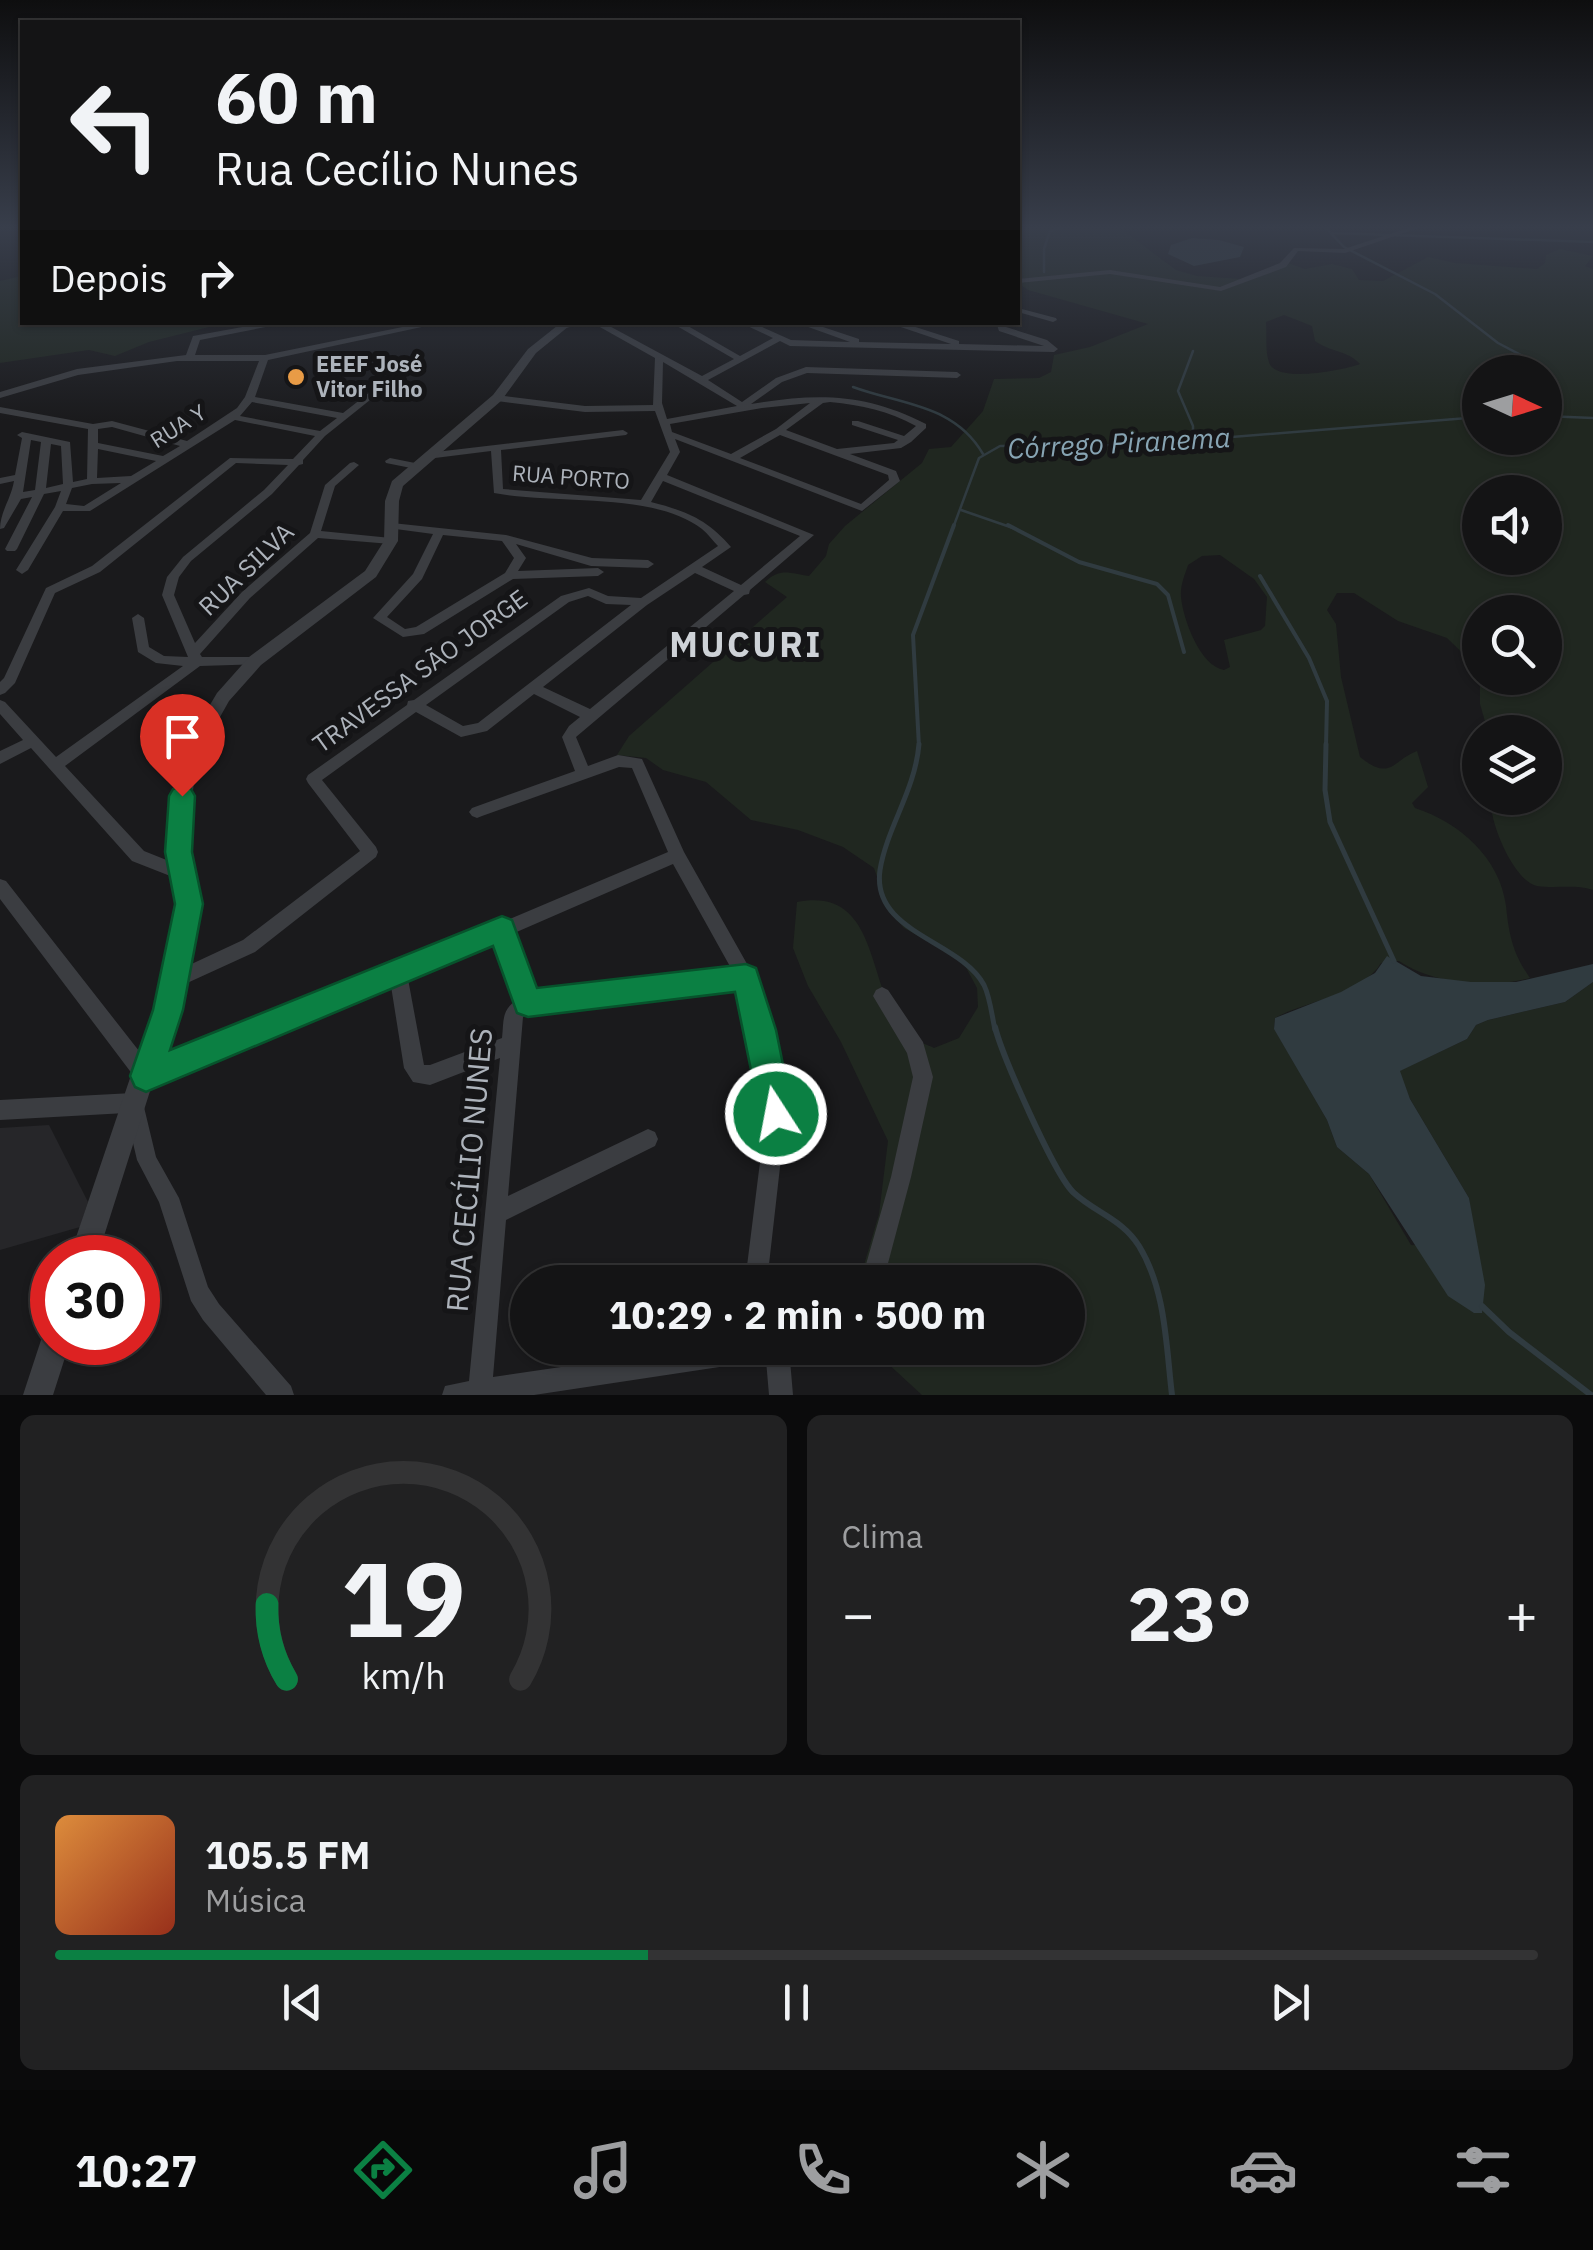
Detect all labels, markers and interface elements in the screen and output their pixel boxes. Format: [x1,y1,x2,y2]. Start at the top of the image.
text: 60 m [215,51,378,142]
icon: left [50,60,180,190]
text: Rua Cecílio Nunes [215,139,579,197]
icon: right [188,250,243,305]
text: Depois [50,253,168,302]
place label: EEEF José Vitor Filho [316,349,423,403]
north arrow [1462,355,1562,455]
map controls [1462,355,1562,815]
marker: EEEF José Vitor Filho [285,366,307,388]
street label: RUA Y [144,397,211,454]
water label: Córrego Piranema [1006,418,1231,467]
street label: RUA PORTO [511,458,631,495]
button: sound [1462,475,1562,575]
street label: RUA SILVA [191,515,300,622]
street label: TRAVESSA SÃO JORGE [306,581,534,760]
button: search [1462,595,1562,695]
district label: MUCURI [669,621,823,667]
pin [140,694,225,797]
icon: arrive [155,709,210,764]
button: layers [1462,715,1562,815]
street label: RUA CECÍLIO NUNES [437,1026,500,1313]
position arrow [724,1062,828,1166]
speed limit sign: 30 [30,1235,160,1365]
text: 10:29 · 2 min · 500 m [609,1290,986,1339]
text: Clima [842,1515,923,1557]
text: 19 [341,1530,466,1666]
text: 23° [1127,1564,1252,1662]
text: − [842,1578,875,1649]
text: + [1505,1578,1538,1649]
text: km/h [361,1652,445,1699]
text: 105.5 FM [205,1830,370,1879]
text: Música [205,1879,306,1921]
icon: previous [275,1975,330,2030]
icon: pause [769,1975,824,2030]
icon: next [1263,1975,1318,2030]
icon: directions [348,2135,418,2205]
icon: music [568,2135,638,2205]
icon: phone [788,2135,858,2205]
icon: climate [1008,2135,1078,2205]
icon: car [1228,2135,1298,2205]
icon: filters [1448,2135,1518,2205]
text: 10:27 [75,2141,198,2199]

